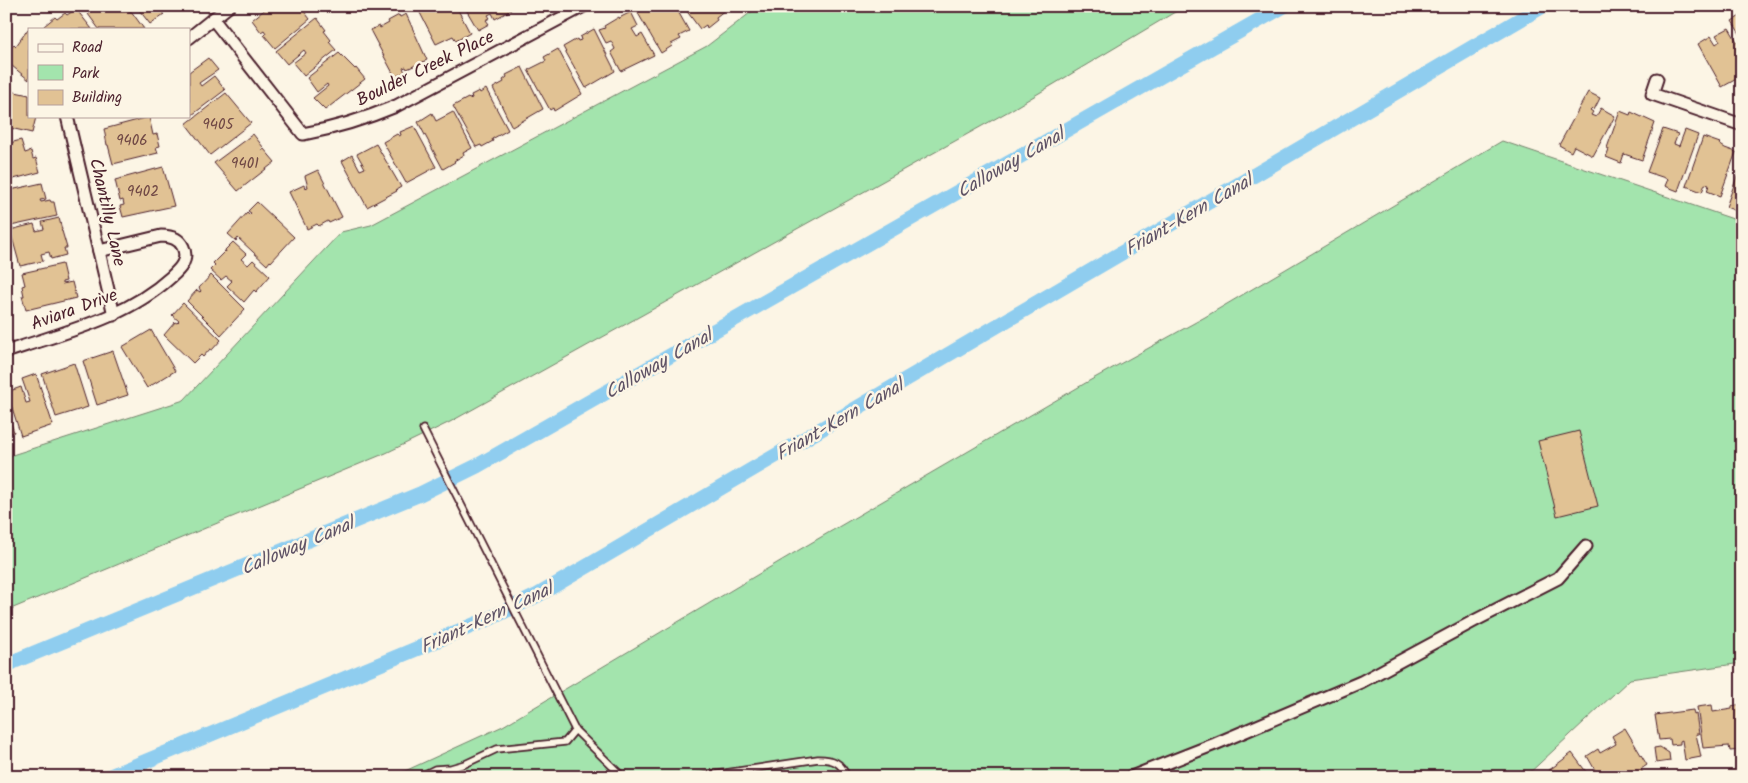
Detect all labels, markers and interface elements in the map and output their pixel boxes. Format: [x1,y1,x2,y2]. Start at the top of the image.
street label: Boulder Creek Place [352,23,500,115]
legend [28,28,190,118]
text: Road [72,36,103,60]
text: Park [72,62,100,86]
text: Building [72,86,122,110]
house number: 9405 [202,113,235,137]
water label: Calloway Canal [951,119,1074,207]
house number: 9406 [116,129,148,153]
house number: 9401 [231,152,259,176]
street label: Chantilly Lane [80,155,133,269]
water label: Friant-Kern Canal [1119,165,1262,265]
house number: 9402 [127,180,159,204]
street label: Aviara Drive [27,281,122,340]
water label: Calloway Canal [599,320,722,408]
water label: Friant-Kern Canal [770,370,913,470]
water label: Calloway Canal [236,508,362,584]
water label: Friant-Kern Canal [415,573,561,663]

